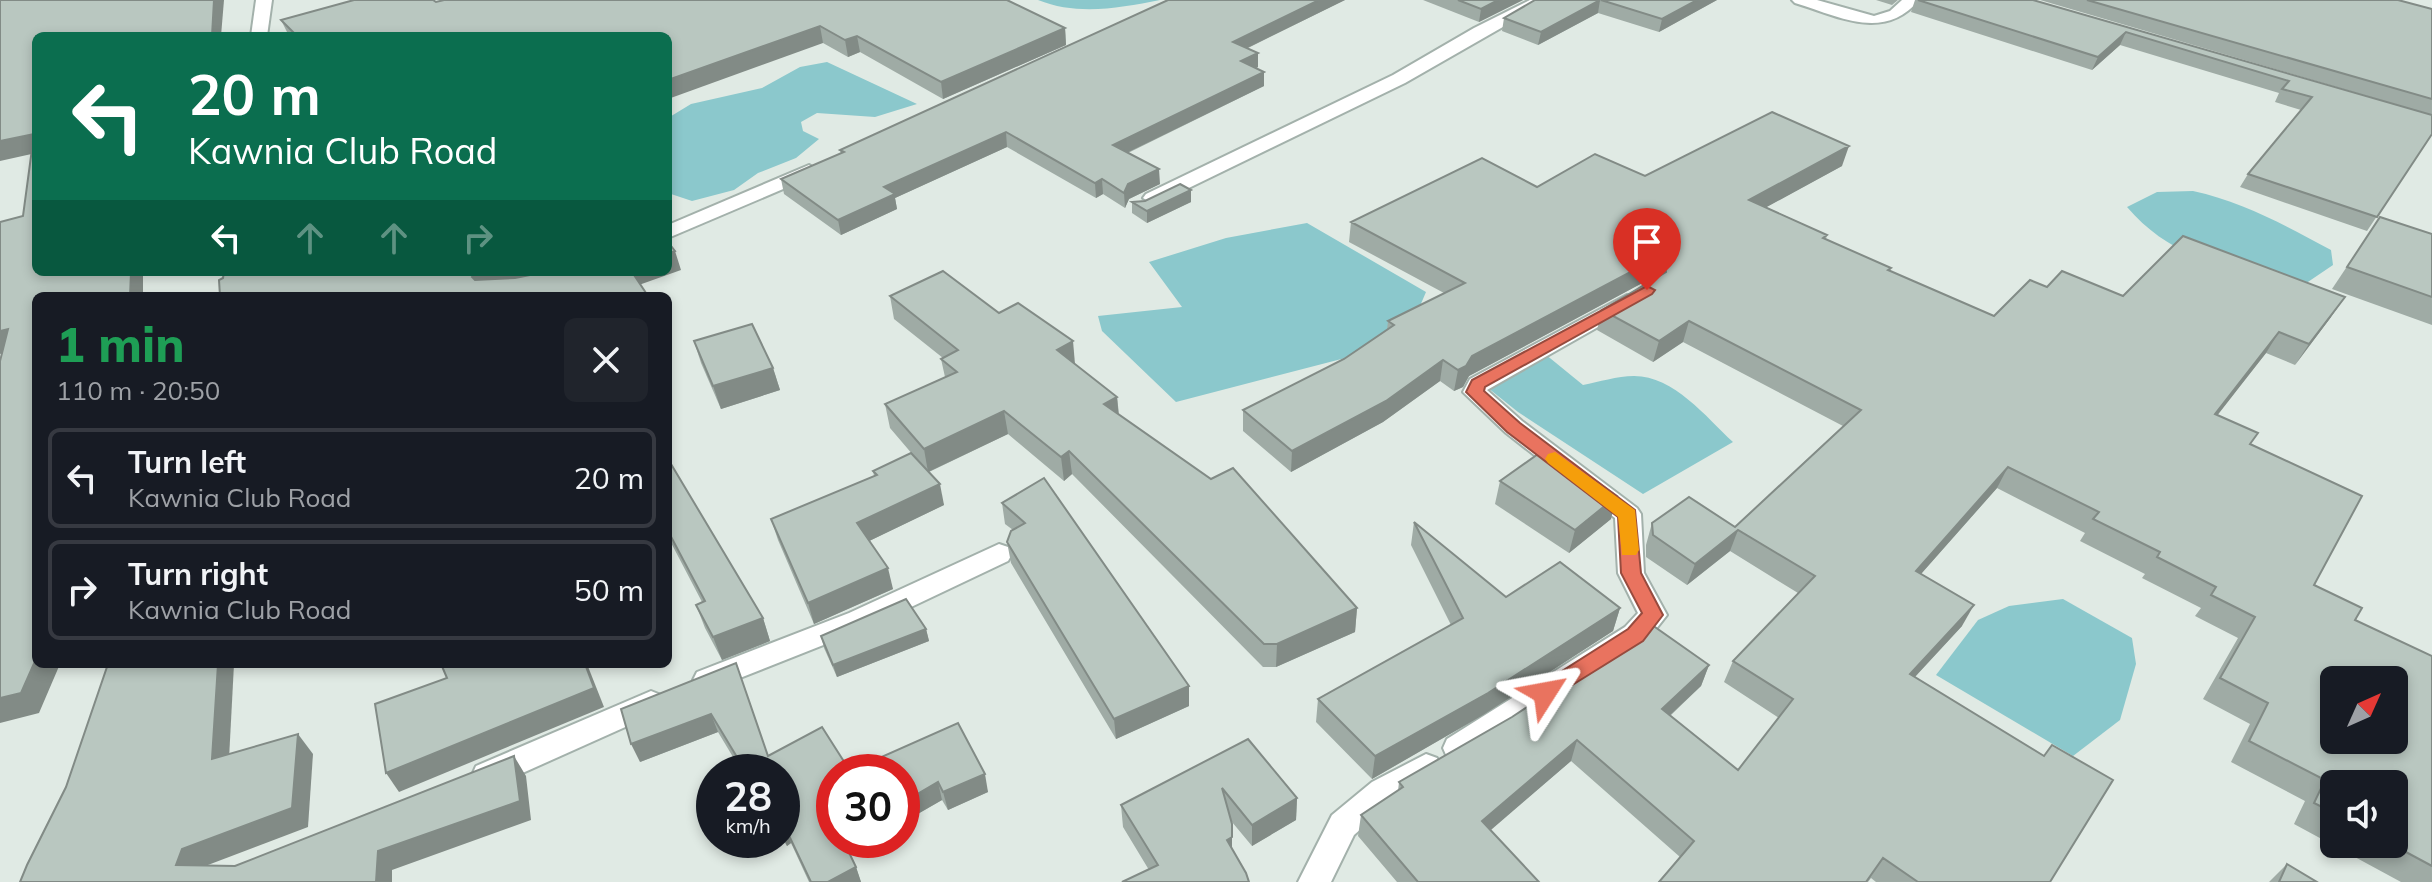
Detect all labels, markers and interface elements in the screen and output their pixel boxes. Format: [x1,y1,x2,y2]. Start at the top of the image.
text: 20 m [188,59,321,129]
icon: left [56,64,160,168]
text: Kawnia Club Road [188,128,497,173]
pin [1613,208,1681,290]
icon: left [204,216,248,260]
icon: ahead [288,216,332,260]
icon: ahead [372,216,416,260]
icon: right [456,216,500,260]
icon: arrive [1625,220,1669,264]
text: 1 min [56,314,185,374]
button: close [564,318,648,402]
text: 110 m · 20:50 [56,374,220,407]
text: Turn left [128,443,246,481]
icon: left [60,456,104,500]
text: 20 m [574,459,644,497]
text: Kawnia Club Road [128,481,351,514]
text: Turn right [128,555,268,593]
icon: right [60,568,104,612]
text: 50 m [574,571,644,609]
text: Kawnia Club Road [128,593,351,626]
position arrow [1503,651,1587,735]
north arrow [2320,666,2408,754]
map controls [2320,666,2408,858]
speed limit sign: 30 [816,754,920,858]
button: sound [2320,770,2408,858]
text: 28 [724,771,772,821]
text: km/h [725,813,771,838]

